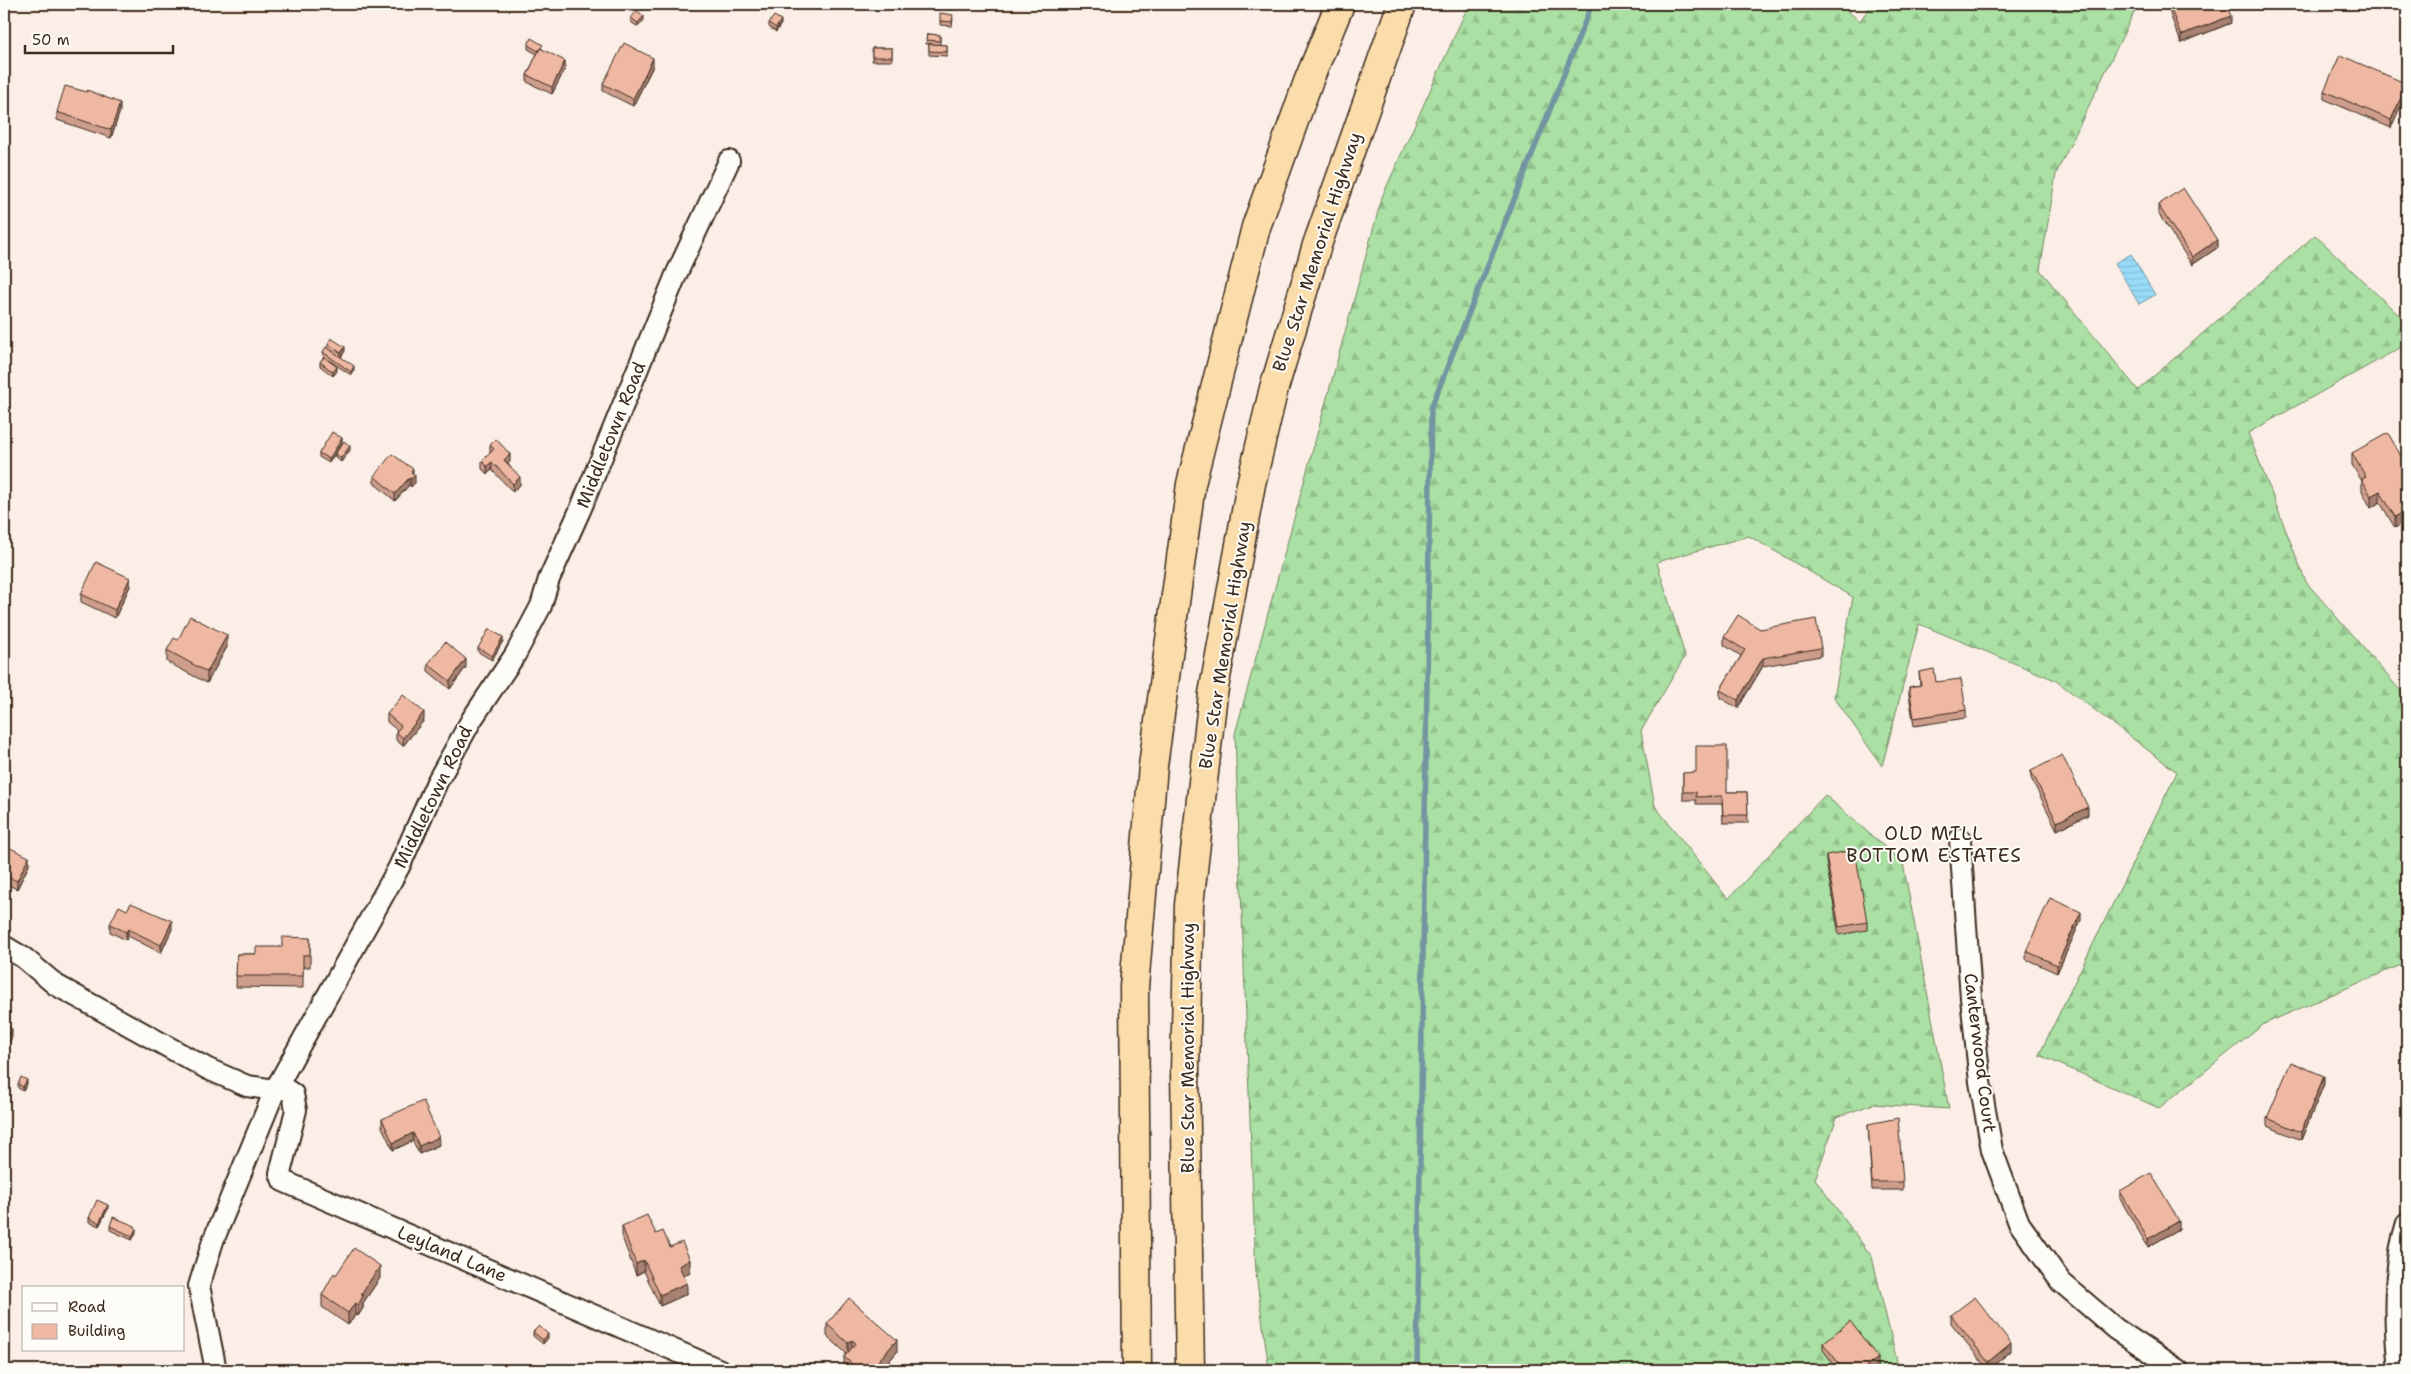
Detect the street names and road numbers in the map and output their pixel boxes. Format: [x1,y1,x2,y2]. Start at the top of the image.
street label: Blue Star Memorial Highway [1267,129,1367,375]
street label: Middletown Road [571,358,651,512]
street label: Blue Star Memorial Highway [1194,519,1256,771]
street label: Middletown Road [388,722,478,872]
street label: Blue Star Memorial Highway [1176,923,1200,1173]
street label: Canterwood Court [1958,972,2002,1134]
street label: Leyland Lane [394,1220,510,1288]

